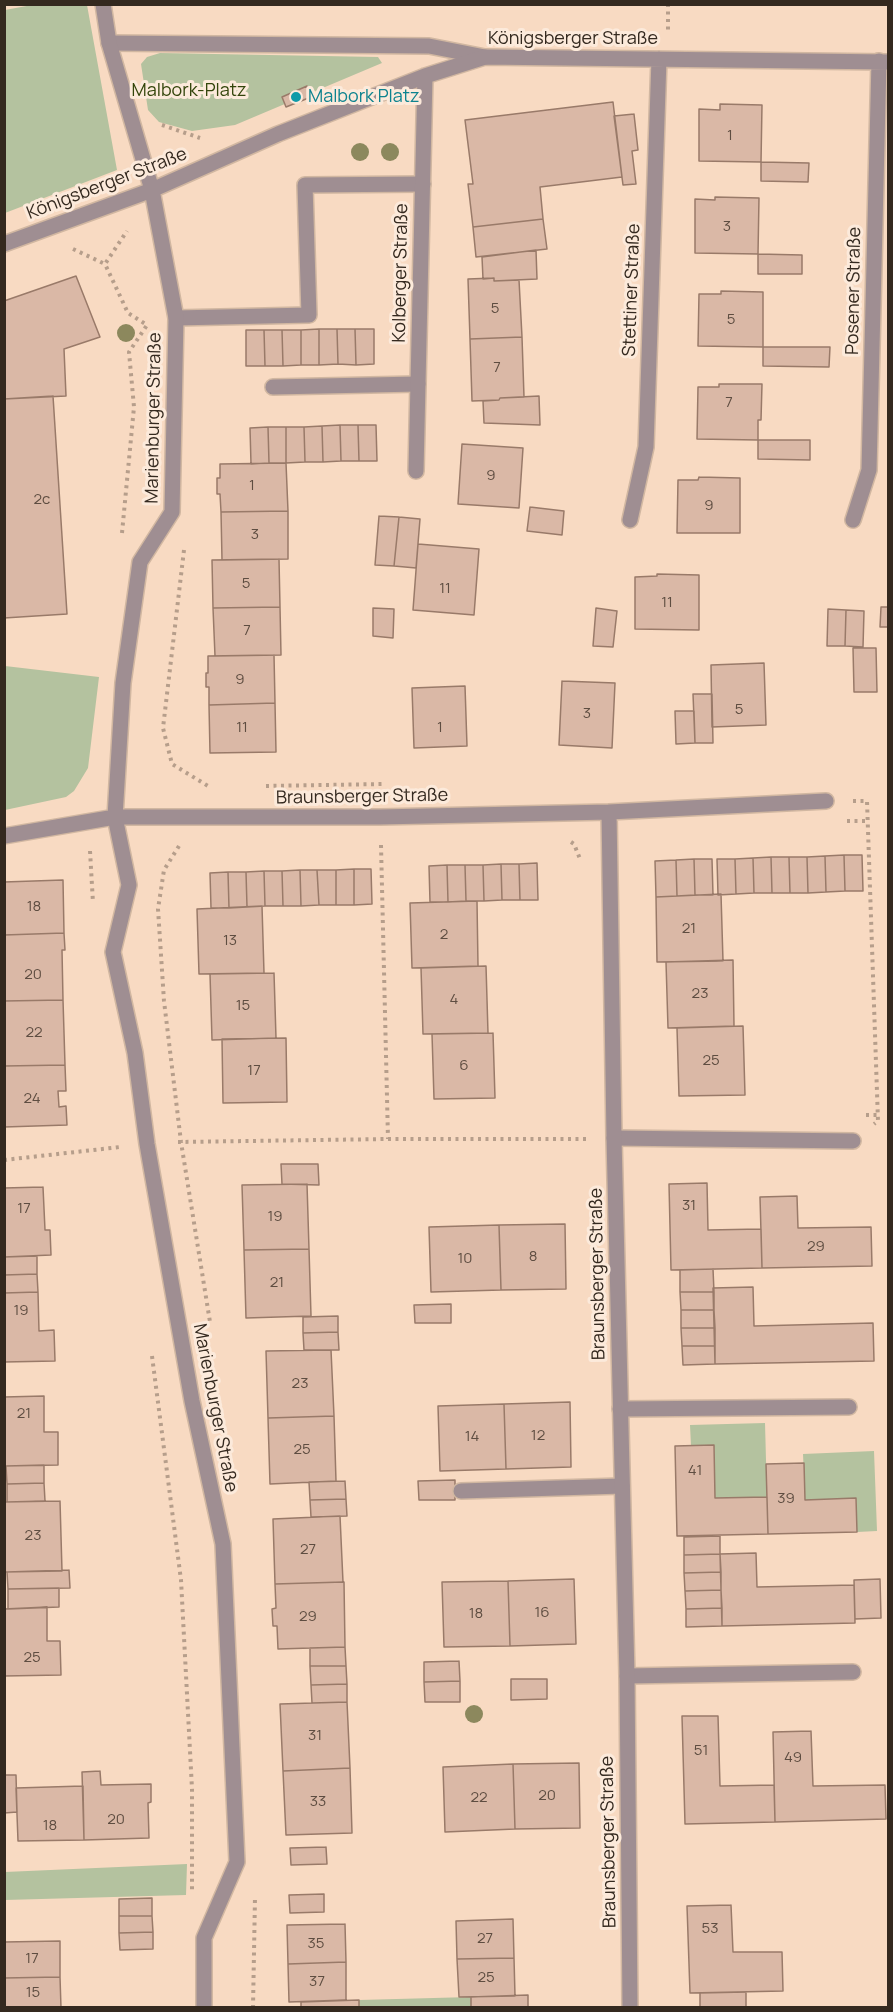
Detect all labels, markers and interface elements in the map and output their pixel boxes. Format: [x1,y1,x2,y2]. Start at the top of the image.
street label: Königsberger Straße [488,28,658,50]
park label: Malbork-Platz [132,80,246,102]
place label: Malbork Platz [308,86,419,108]
marker: Malbork Platz [289,90,303,104]
house number: 1 [727,127,733,145]
street label: Königsberger Straße [24,143,190,225]
street label: Kolberger Straße [389,203,413,343]
house number: 3 [723,218,731,236]
street label: Stettiner Straße [619,223,645,357]
street label: Posener Straße [842,227,866,355]
house number: 5 [491,300,499,318]
house number: 5 [727,311,735,329]
street label: Marienburger Straße [142,332,166,504]
house number: 7 [493,359,501,377]
house number: 7 [725,394,733,412]
house number: 9 [486,467,496,485]
house number: 1 [249,477,255,495]
house number: 2c [34,491,50,509]
house number: 9 [704,497,714,515]
house number: 3 [251,526,259,544]
house number: 5 [242,575,250,593]
house number: 11 [439,580,451,598]
house number: 11 [661,594,673,612]
house number: 7 [243,622,251,640]
house number: 9 [235,671,245,689]
house number: 5 [735,701,743,719]
house number: 3 [583,705,591,723]
house number: 11 [236,719,248,737]
house number: 1 [437,719,443,737]
street label: Braunsberger Straße [276,785,448,809]
house number: 18 [27,898,41,916]
house number: 21 [682,920,696,938]
house number: 2 [440,926,448,944]
house number: 13 [223,932,237,950]
house number: 20 [24,966,42,984]
house number: 23 [692,985,708,1003]
house number: 4 [450,991,458,1009]
house number: 15 [236,997,250,1015]
house number: 22 [25,1024,43,1042]
house number: 25 [702,1052,720,1070]
house number: 6 [459,1057,469,1075]
house number: 17 [247,1062,261,1080]
house number: 24 [23,1090,41,1108]
street label: Braunsberger Straße [586,1188,610,1360]
house number: 31 [682,1197,696,1215]
house number: 17 [17,1200,31,1218]
house number: 19 [267,1208,283,1226]
house number: 29 [807,1238,825,1256]
house number: 8 [529,1248,537,1266]
house number: 10 [458,1250,472,1268]
house number: 21 [270,1274,284,1292]
house number: 19 [13,1302,29,1320]
street label: Marienburger Straße [188,1322,242,1494]
house number: 23 [292,1375,308,1393]
house number: 21 [17,1405,31,1423]
house number: 12 [531,1427,545,1445]
house number: 14 [465,1428,479,1446]
house number: 25 [293,1441,311,1459]
house number: 41 [688,1462,702,1480]
house number: 39 [777,1490,795,1508]
house number: 23 [25,1527,41,1545]
house number: 27 [300,1541,316,1559]
house number: 16 [534,1604,550,1622]
house number: 18 [469,1605,483,1623]
house number: 29 [299,1608,317,1626]
house number: 25 [23,1649,41,1667]
house number: 31 [308,1727,322,1745]
house number: 51 [694,1742,708,1760]
house number: 49 [784,1749,802,1767]
street label: Braunsberger Straße [597,1756,621,1928]
house number: 20 [538,1787,556,1805]
house number: 22 [470,1789,488,1807]
house number: 33 [310,1793,326,1811]
house number: 20 [107,1811,125,1829]
house number: 18 [43,1817,57,1835]
house number: 53 [702,1920,718,1938]
house number: 27 [477,1930,493,1948]
house number: 35 [308,1935,324,1953]
house number: 17 [25,1950,39,1968]
house number: 25 [477,1969,495,1987]
house number: 37 [309,1973,325,1991]
house number: 15 [26,1984,40,2002]

